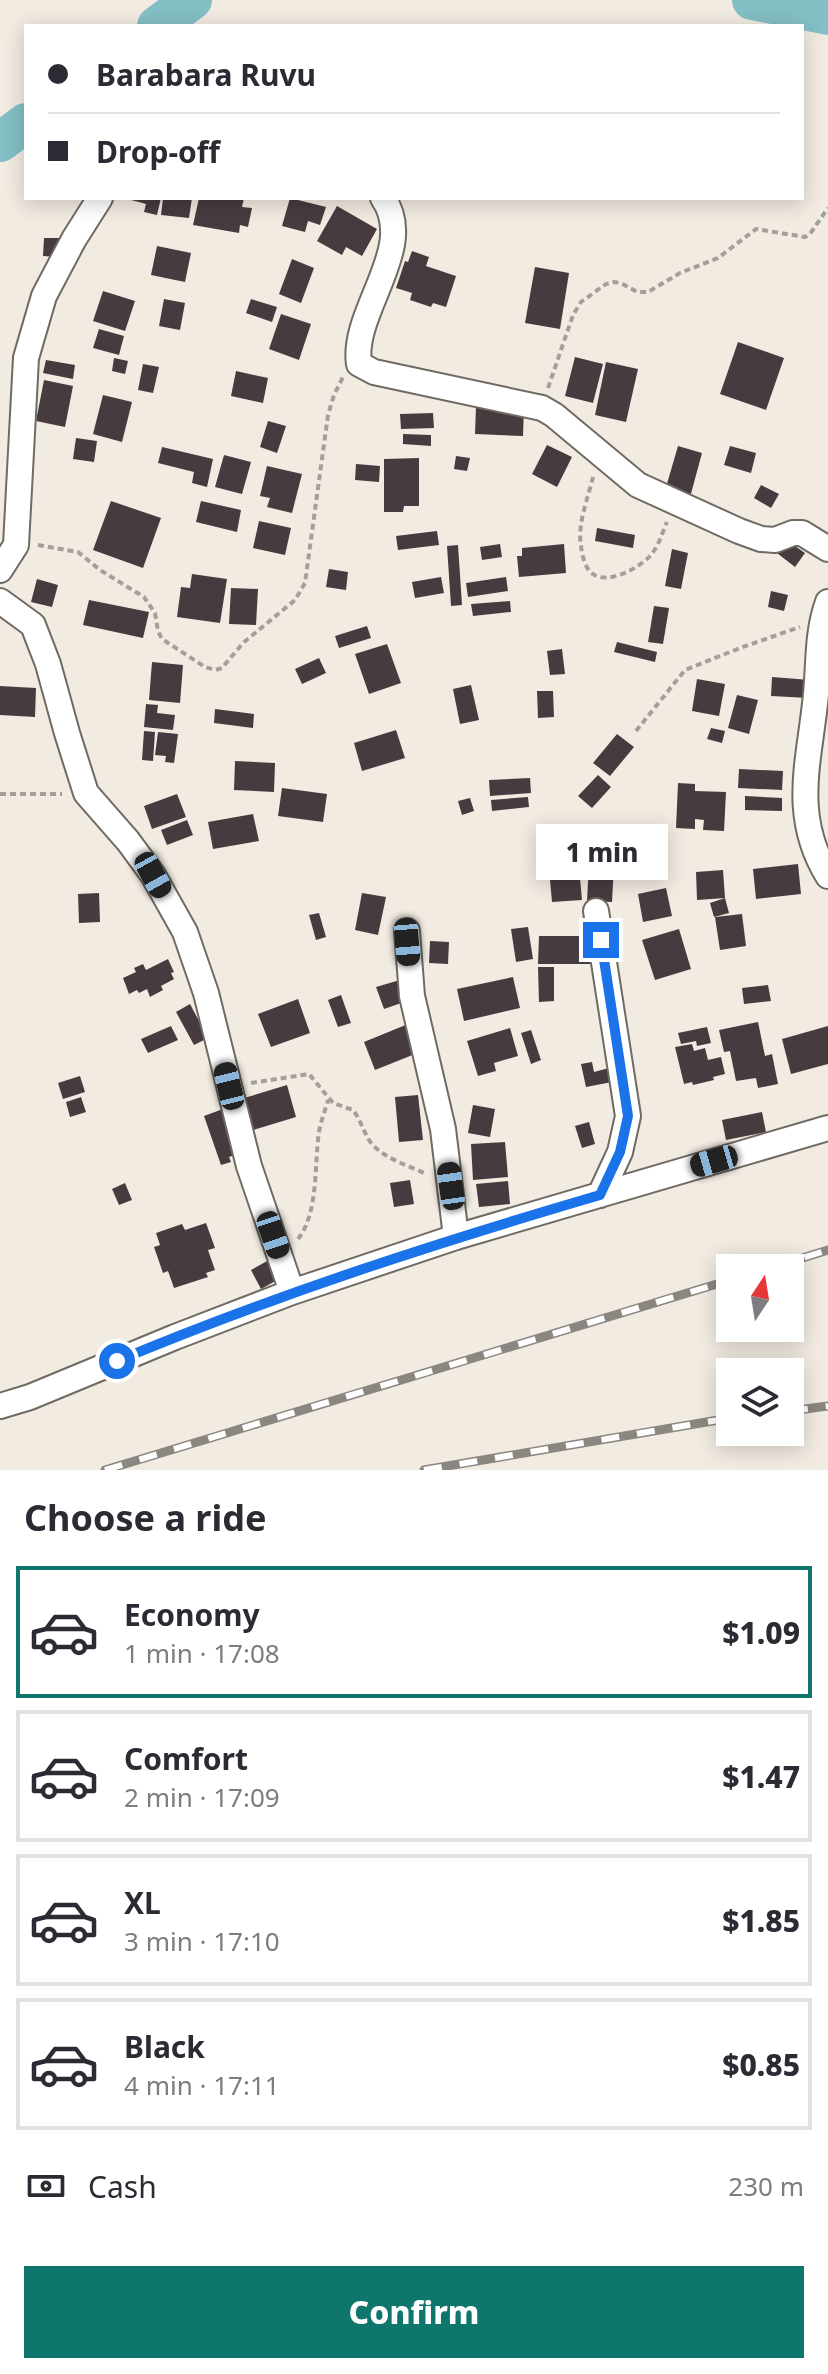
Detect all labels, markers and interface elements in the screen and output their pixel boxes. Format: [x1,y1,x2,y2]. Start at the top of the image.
text: Barabara Ruvu [96,54,316,95]
text: Drop-off [96,131,220,172]
callout: 1 min [535,824,667,880]
text: 1 min [566,834,638,870]
car [131,848,175,902]
car [393,917,421,967]
route end [583,922,619,958]
car [212,1060,246,1112]
car [688,1143,740,1179]
car [436,1161,466,1211]
car [254,1208,292,1262]
north arrow [716,1254,804,1342]
map controls [716,1254,804,1446]
route start [99,1343,135,1379]
button: layers [716,1358,804,1446]
text: Choose a ride [24,1493,266,1542]
text: Economy [124,1594,260,1635]
icon: car [28,1596,100,1668]
text: $1.09 [722,1612,800,1653]
text: 1 min · 17:08 [124,1635,280,1671]
text: Comfort [124,1738,248,1779]
icon: car [28,1740,100,1812]
text: $1.47 [722,1756,800,1797]
text: 2 min · 17:09 [124,1779,280,1815]
text: XL [124,1882,161,1923]
icon: car [28,1884,100,1956]
text: $1.85 [722,1900,800,1941]
text: 3 min · 17:10 [124,1923,280,1959]
text: Black [124,2026,205,2067]
icon: car [28,2028,100,2100]
text: $0.85 [722,2044,800,2085]
text: 4 min · 17:11 [124,2067,280,2103]
icon: cash [24,2164,68,2208]
text: Cash [88,2166,157,2207]
text: 230 m [728,2168,804,2204]
button: Confirm [24,2266,804,2358]

